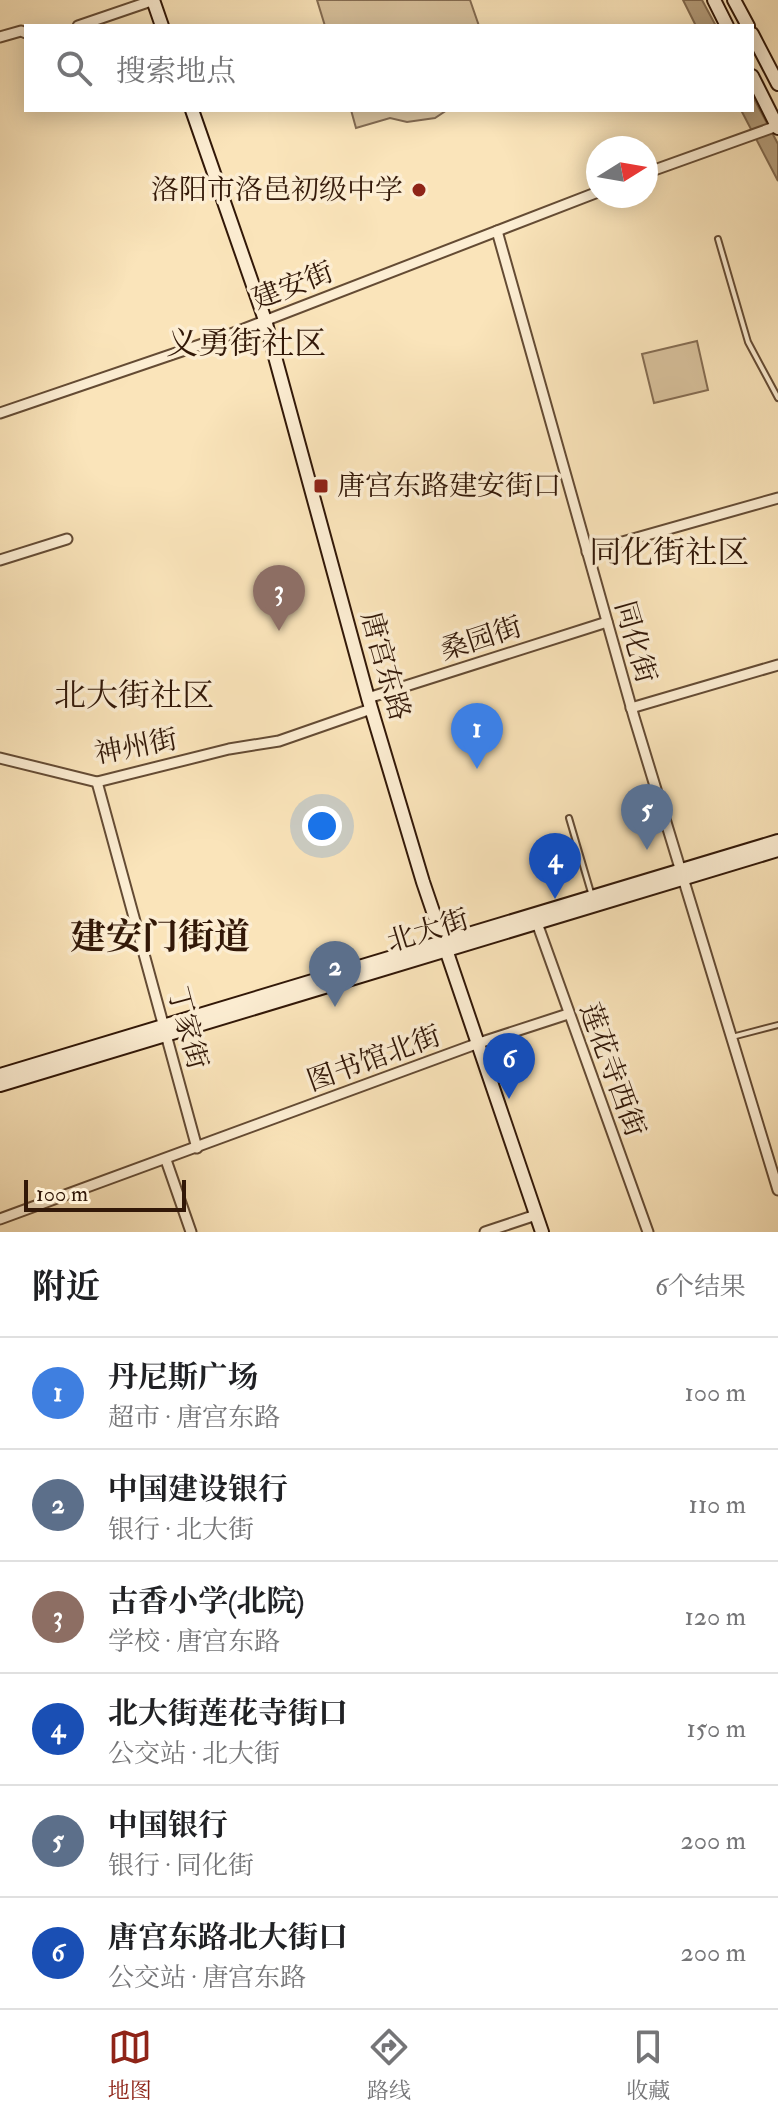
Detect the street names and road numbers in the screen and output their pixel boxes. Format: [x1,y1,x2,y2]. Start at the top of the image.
street label: 建安街 [248,255,338,317]
street label: 同化街 [607,597,663,687]
street label: 唐宫东路 [353,607,417,725]
street label: 桑园街 [436,609,526,669]
street label: 神州街 [91,722,181,772]
street label: 北大街 [383,902,473,960]
street label: 丁家街 [159,983,215,1073]
street label: 莲花寺西街 [572,998,652,1142]
street label: 图书馆北街 [302,1019,446,1099]

